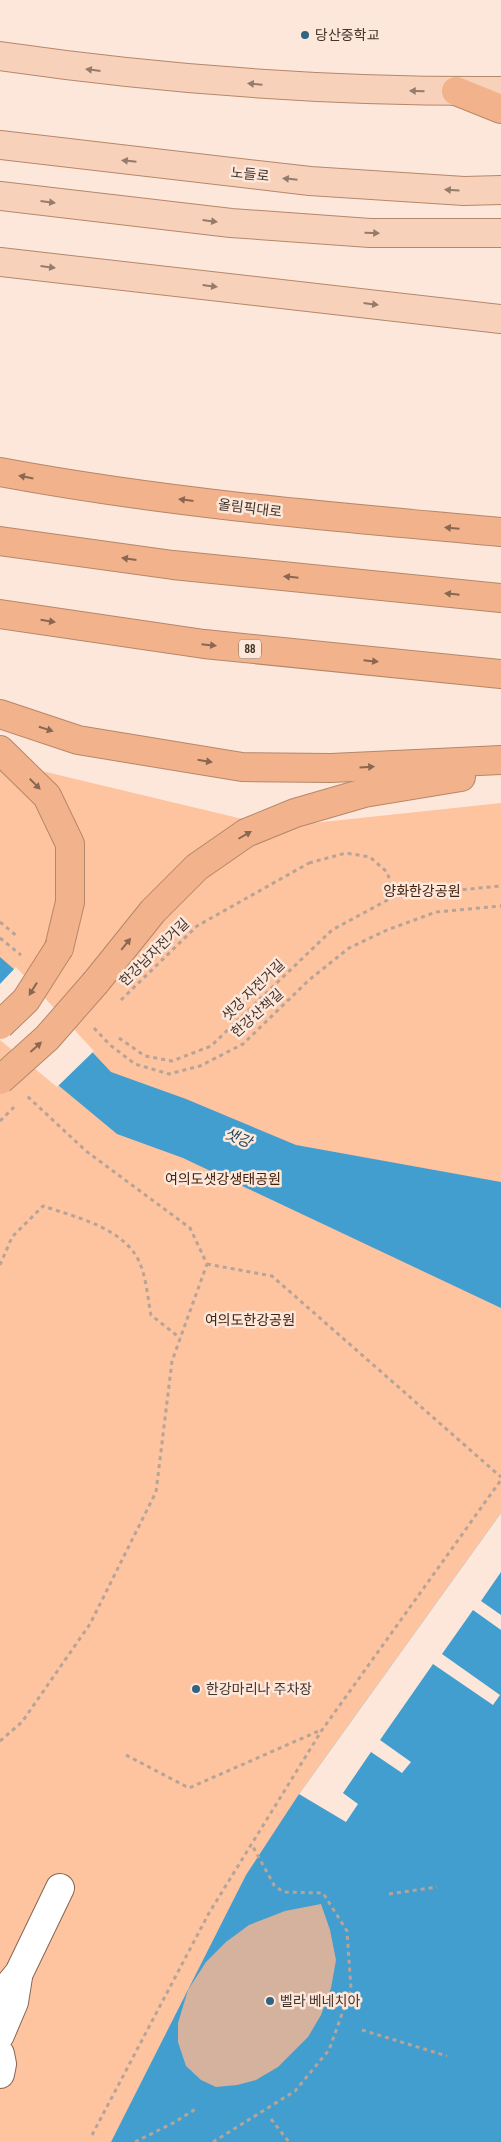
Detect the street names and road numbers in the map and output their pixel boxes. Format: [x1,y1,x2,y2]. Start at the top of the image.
street label: 노들로 [230,163,270,185]
street label: 올림픽대로 [217,495,283,521]
road number: 88 [239,640,261,659]
street label: 한강남자전거길 [115,914,193,990]
street label: 샛강 자전거길 [218,956,288,1024]
street label: 한강산책길 [227,985,287,1041]

